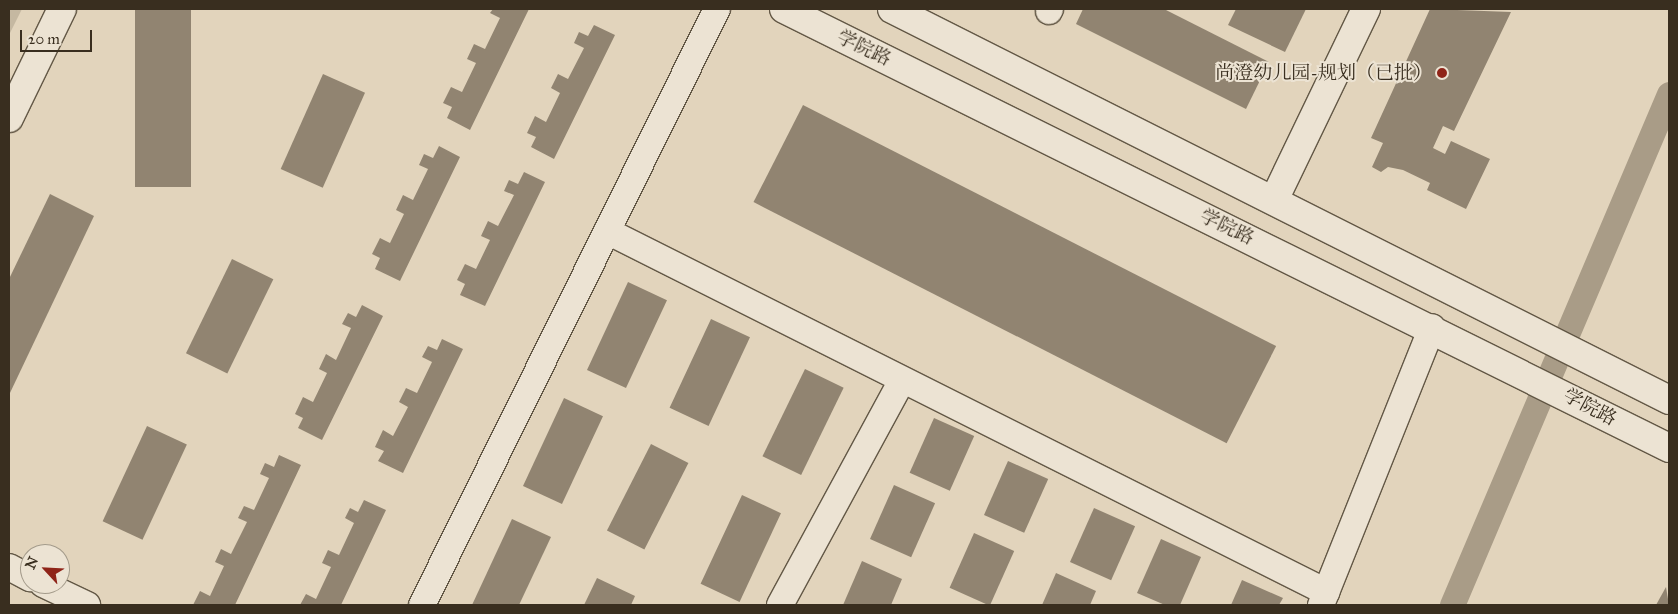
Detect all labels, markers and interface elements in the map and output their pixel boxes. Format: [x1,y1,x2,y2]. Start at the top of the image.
scale bar [22,20,95,52]
street label: 学院路 [833,25,895,71]
text: 20 m [28,30,60,48]
place label: 尚澄幼儿园-规划（已批） [1215,62,1432,84]
marker: 尚澄幼儿园-规划（已批） [1436,67,1448,79]
street label: 学院路 [1196,204,1258,250]
street label: 学院路 [1559,384,1621,430]
north arrow [20,544,70,594]
text: N [22,554,42,572]

